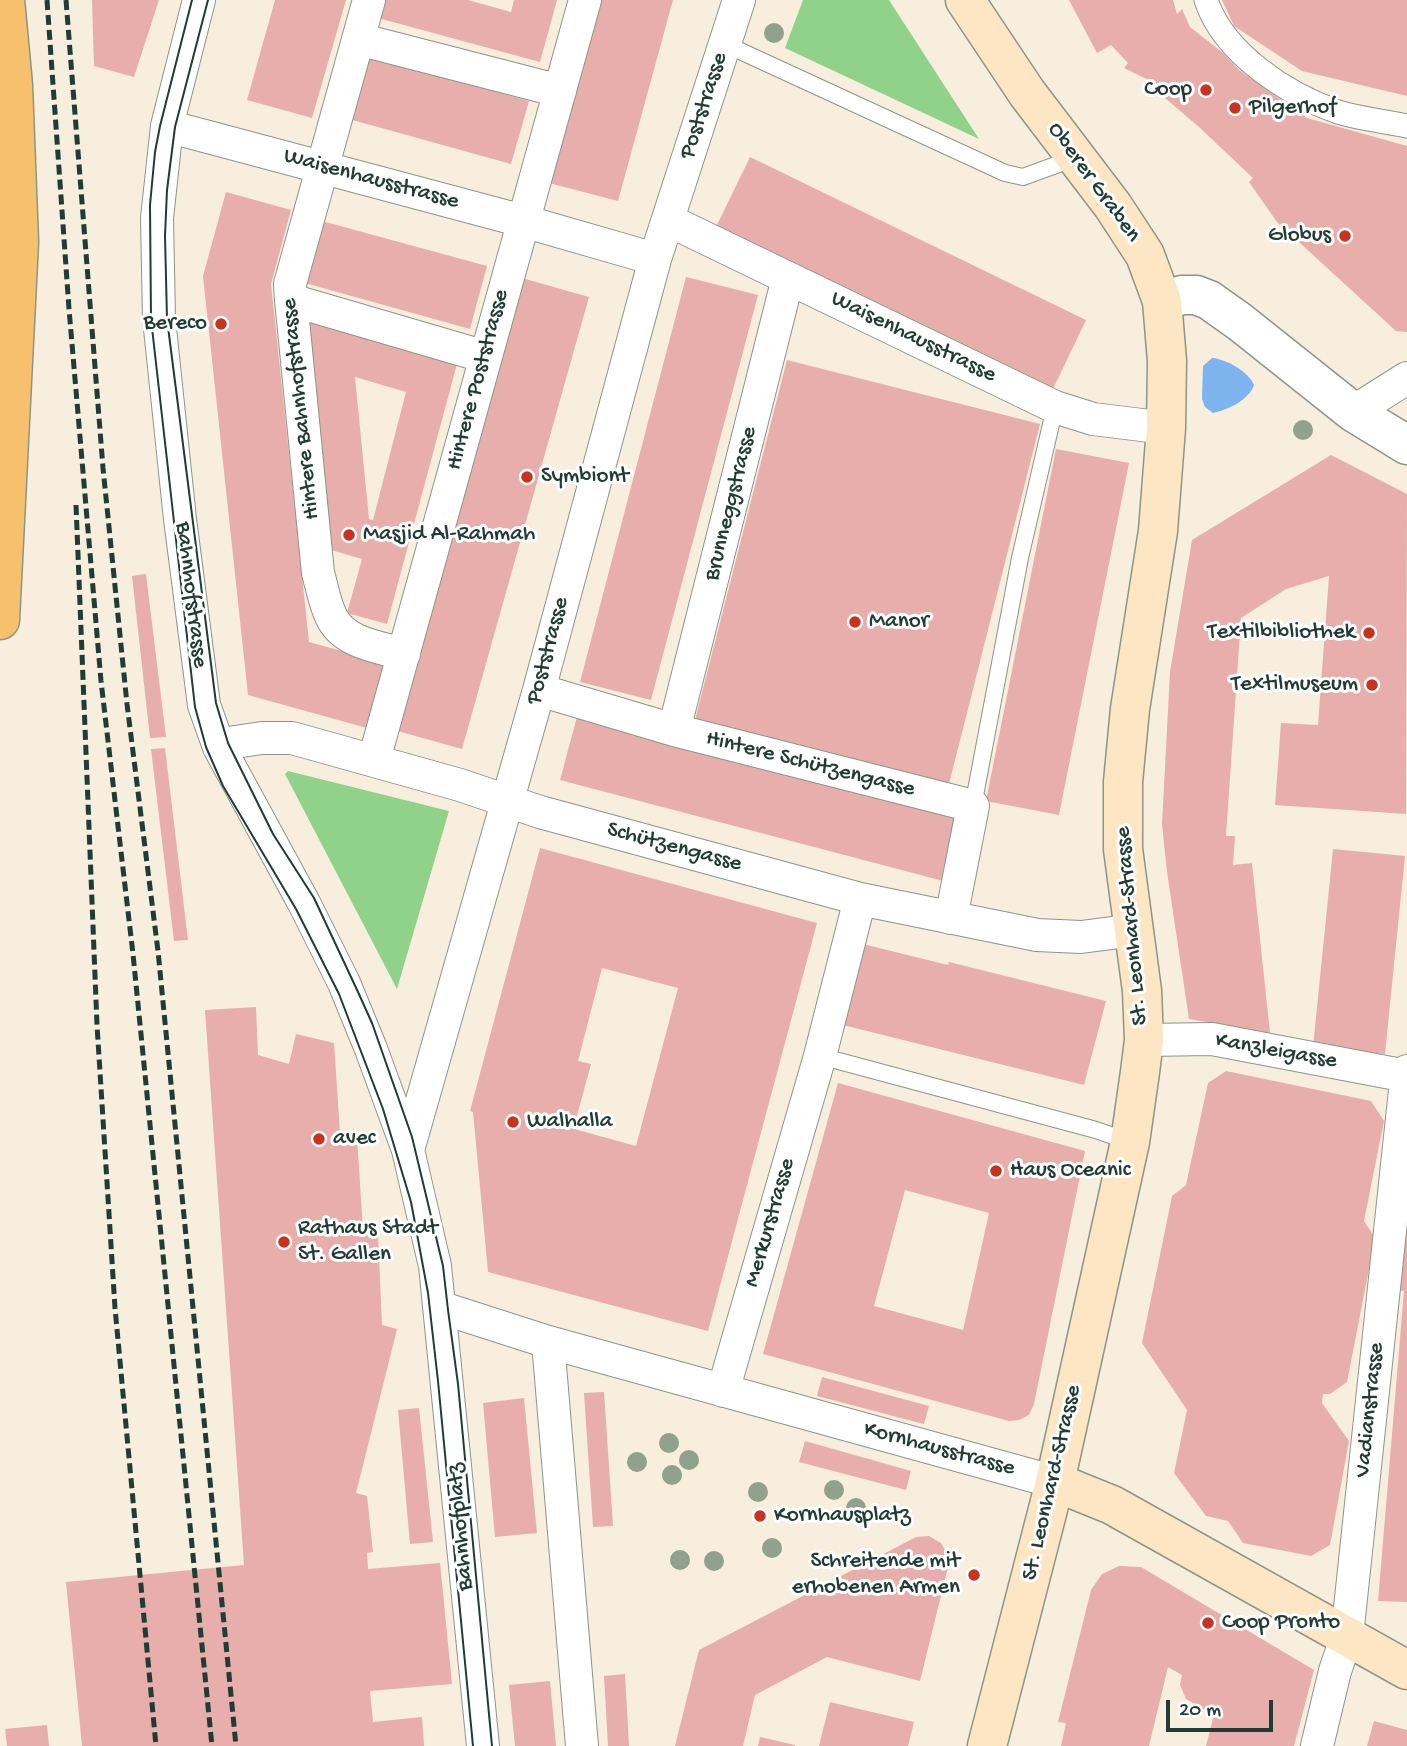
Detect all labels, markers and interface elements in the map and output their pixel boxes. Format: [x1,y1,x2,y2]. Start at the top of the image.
street label: Poststrasse [675,49,735,163]
place label: Coop [1144,76,1192,104]
marker: Coop [1198,82,1214,98]
place label: Pilgerhof [1249,94,1336,122]
marker: Pilgerhof [1227,100,1243,116]
street label: Oberer Graben [1040,118,1146,248]
street label: Waisenhausstrasse [280,143,462,217]
place label: Globus [1268,222,1331,250]
marker: Globus [1337,228,1353,244]
street label: Waisenhausstrasse [826,286,1000,390]
street label: Hintere Poststrasse [442,287,516,473]
street label: Hintere Bahnhofstrasse [277,297,327,521]
place label: Bereco [144,310,207,338]
marker: Bereco [213,316,229,332]
street label: Brunneggstrasse [699,424,765,584]
place label: Symbiont [541,463,629,491]
marker: Symbiont [519,469,535,485]
street label: Bahnhofstrasse [167,521,213,669]
place label: Masjid Al-Rahmah [363,521,535,549]
marker: Masjid Al-Rahmah [341,527,357,543]
street label: Poststrasse [521,594,577,708]
place label: Manor [869,608,929,636]
marker: Manor [847,614,863,630]
place label: Textilbibliothek [1208,619,1355,647]
marker: Textilbibliothek [1361,625,1377,641]
place label: Textilmuseum [1231,671,1358,699]
marker: Textilmuseum [1364,677,1380,693]
street label: Hintere Schützengasse [703,726,917,804]
street label: Schützengasse [603,817,745,879]
street label: St. Leonhard-Strasse [1111,825,1155,1027]
street label: Kanzleigasse [1213,1028,1339,1076]
place label: Walhalla [527,1108,612,1136]
marker: Walhalla [505,1114,521,1130]
place label: avec [333,1125,376,1153]
marker: avec [311,1131,327,1147]
street label: Merkurstrasse [739,1155,803,1291]
place label: Haus Oceanic [1010,1157,1131,1185]
marker: Haus Oceanic [988,1163,1004,1179]
place label: Rathaus Stadt St. Gallen [298,1215,438,1269]
marker: Rathaus Stadt St. Gallen [276,1234,292,1250]
street label: Vadianstrasse [1350,1341,1392,1479]
street label: St. Leonhard-Strasse [1017,1383,1089,1583]
street label: Kornhausstrasse [860,1417,1018,1483]
street label: Bahnhofplatz [443,1462,481,1592]
place label: Kornhausplatz [774,1502,911,1530]
marker: Kornhausplatz [752,1508,768,1524]
place label: Schreitende mit erhobenen Armen [792,1548,960,1602]
marker: Schreitende mit erhobenen Armen [966,1567,982,1583]
place label: Coop Pronto [1222,1609,1340,1637]
marker: Coop Pronto [1200,1615,1216,1631]
scale bar [1169,1686,1276,1730]
text: 20 m [1179,1699,1221,1724]

